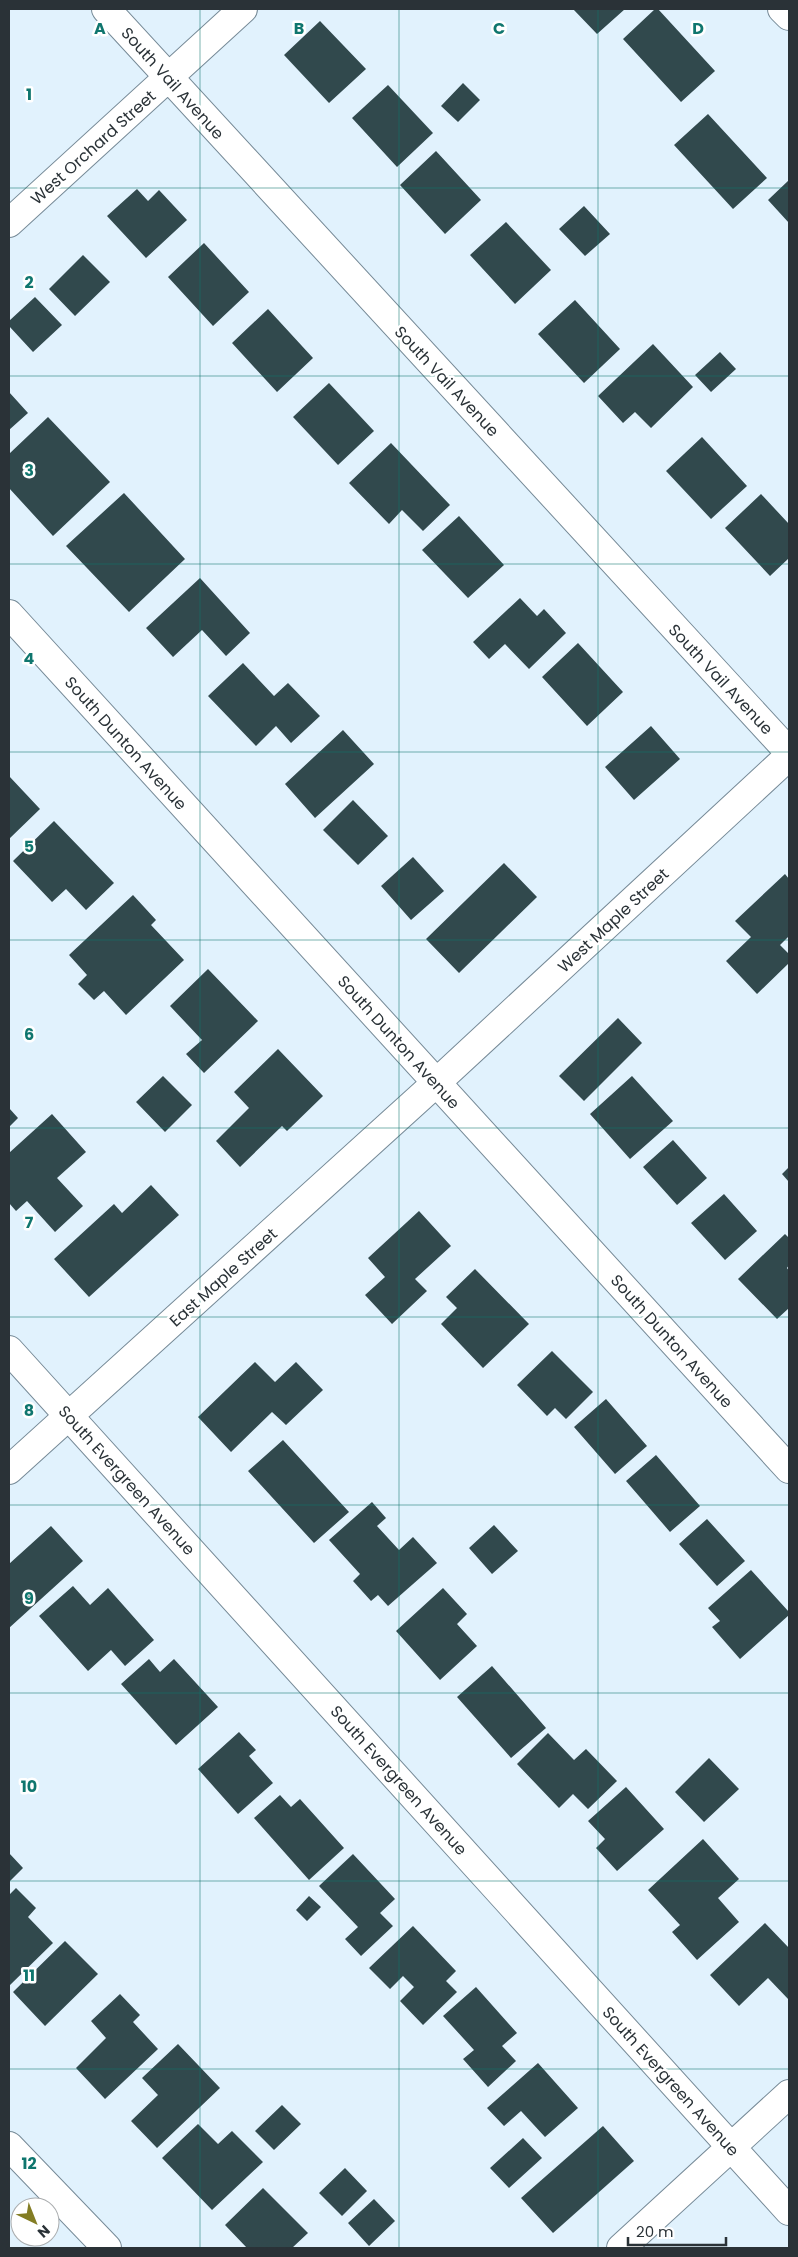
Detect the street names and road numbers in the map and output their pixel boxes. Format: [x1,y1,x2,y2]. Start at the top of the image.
street label: South Vail Avenue [116,22,229,145]
street label: West Orchard Street [26,85,161,210]
street label: South Vail Avenue [389,321,504,442]
street label: South Vail Avenue [663,619,778,740]
street label: South Dunton Avenue [59,671,192,815]
street label: West Maple Street [553,863,674,978]
street label: South Dunton Avenue [332,970,465,1114]
street label: East Maple Street [164,1223,282,1332]
street label: South Dunton Avenue [605,1269,738,1413]
street label: South Evergreen Avenue [53,1400,200,1560]
street label: South Evergreen Avenue [325,1700,472,1860]
street label: South Evergreen Avenue [597,2001,744,2161]

